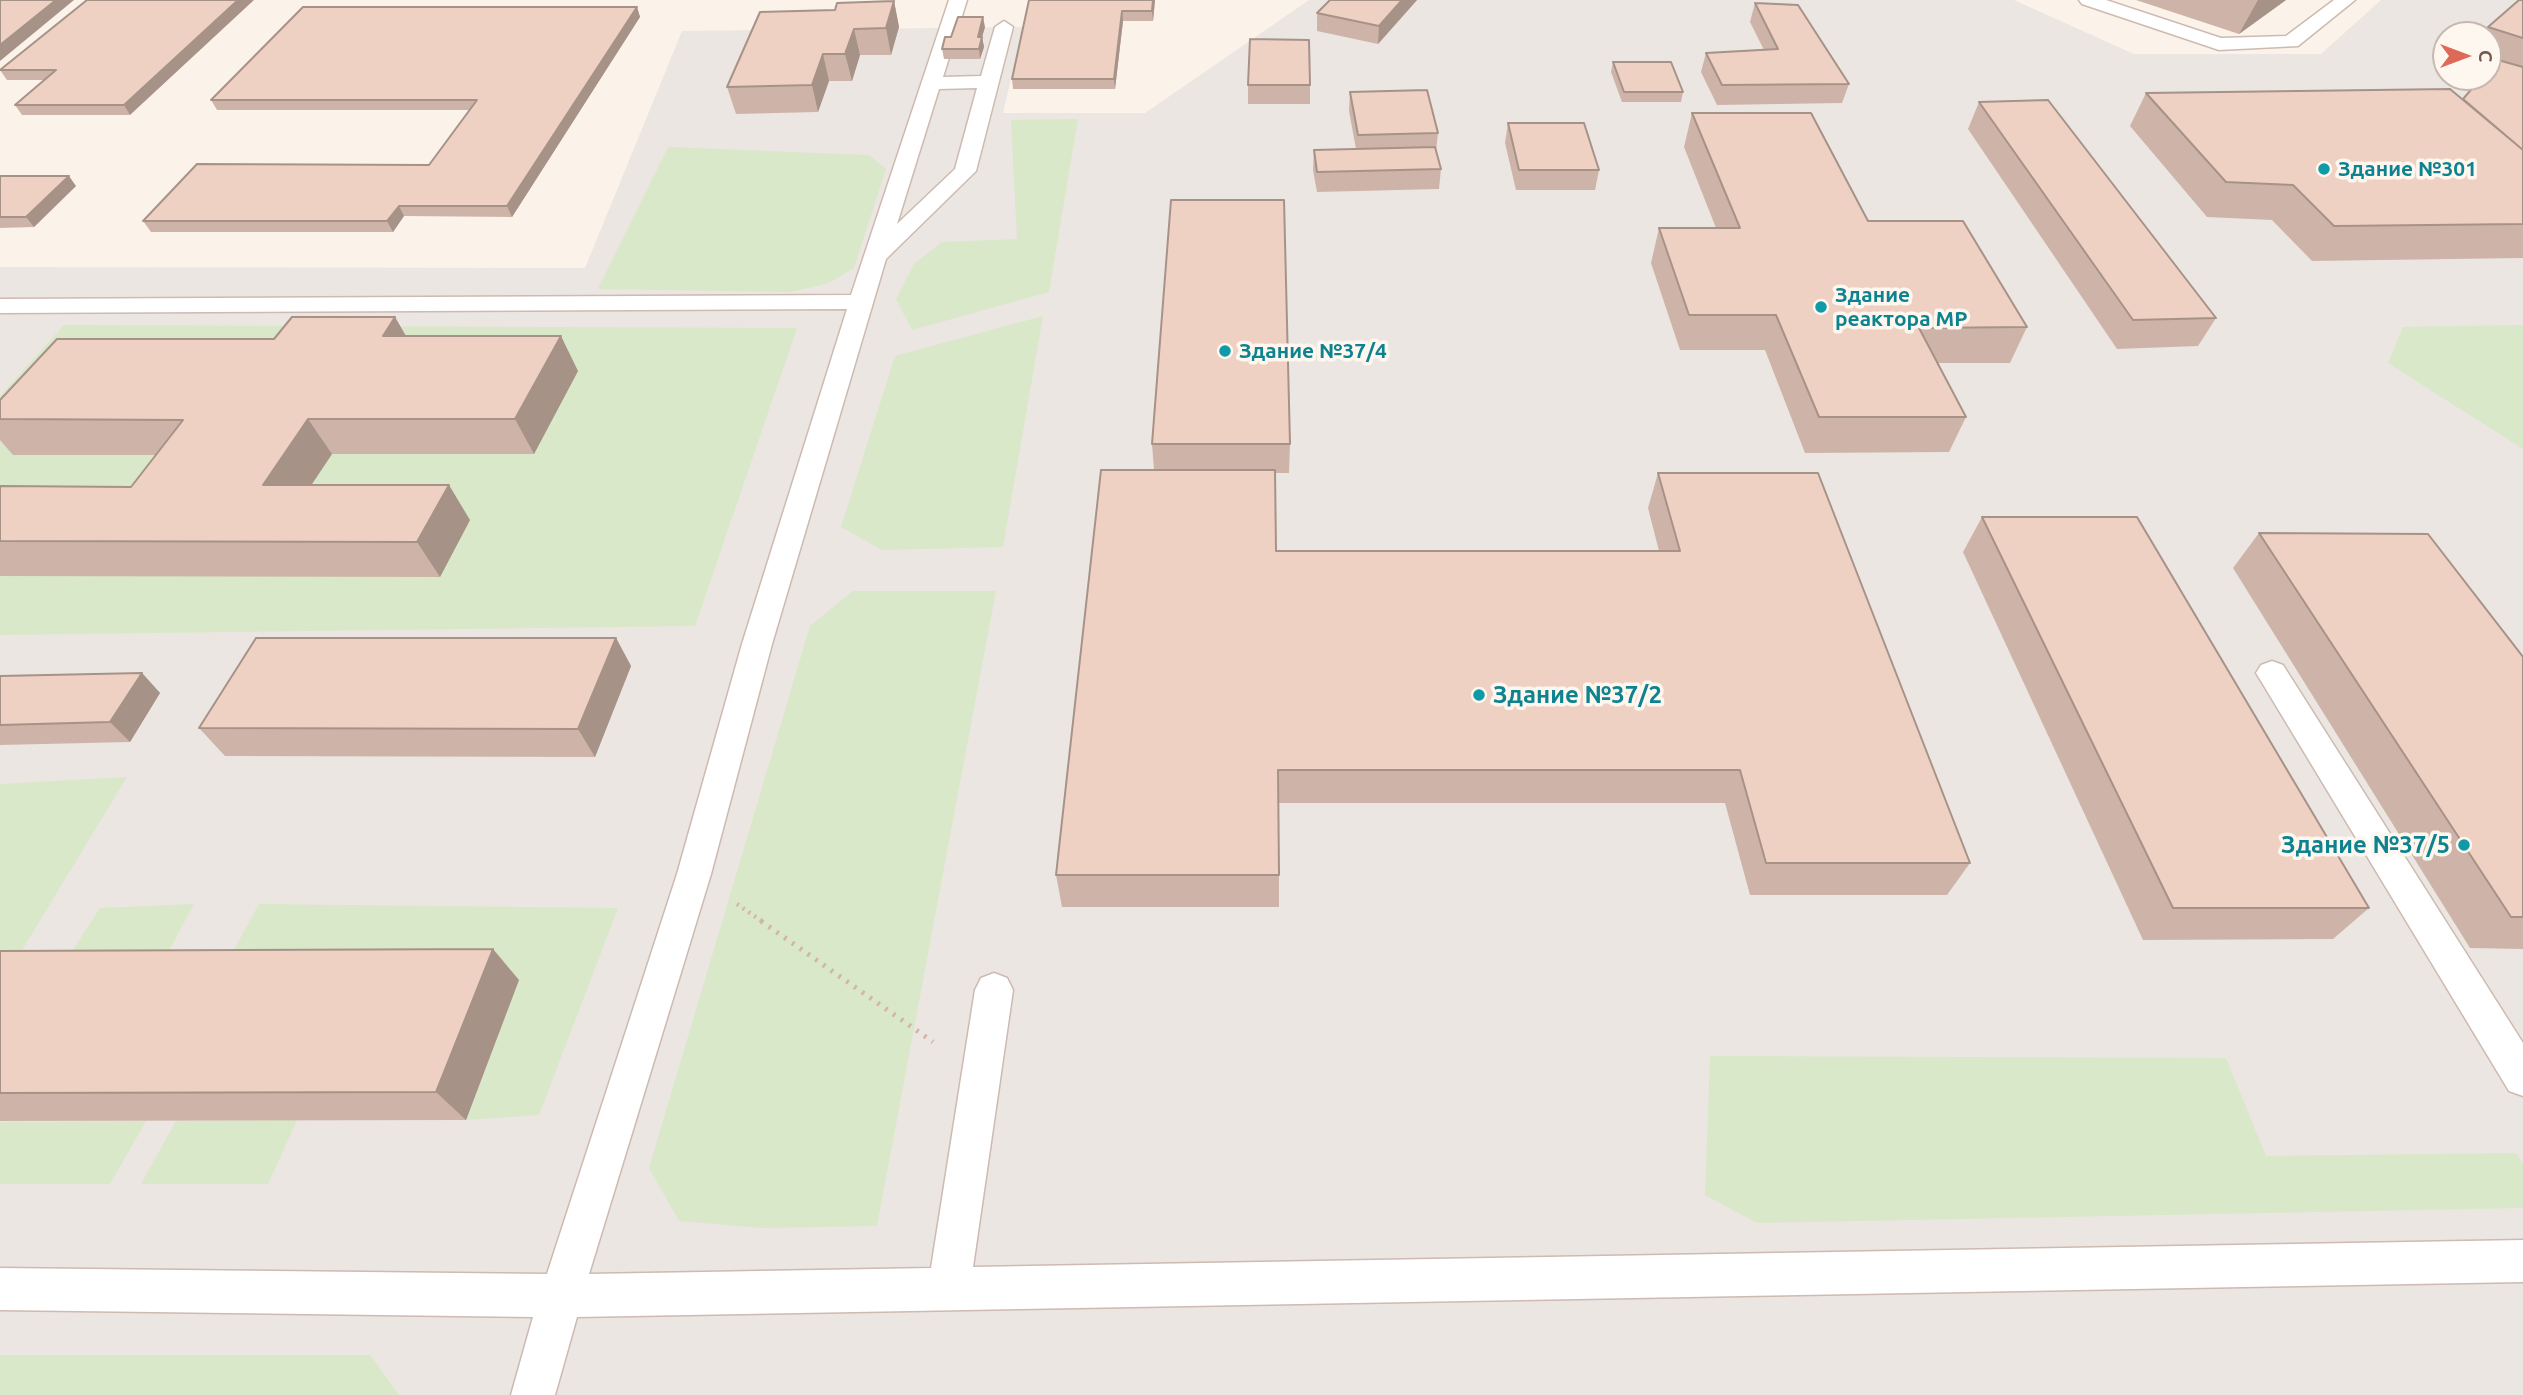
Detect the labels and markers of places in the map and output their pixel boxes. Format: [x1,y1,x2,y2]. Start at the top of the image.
place label: Здание №301 [2338,156,2477,182]
marker: Здание №301 [2316,161,2332,177]
place label: Здание реактора МР [1835,282,1968,332]
marker: Здание реактора МР [1813,299,1829,315]
place label: Здание №37/4 [1239,338,1387,364]
marker: Здание №37/4 [1217,343,1233,359]
place label: Здание №37/2 [1493,681,1662,709]
marker: Здание №37/2 [1471,687,1487,703]
place label: Здание №37/5 [2281,831,2450,859]
marker: Здание №37/5 [2456,837,2472,853]

